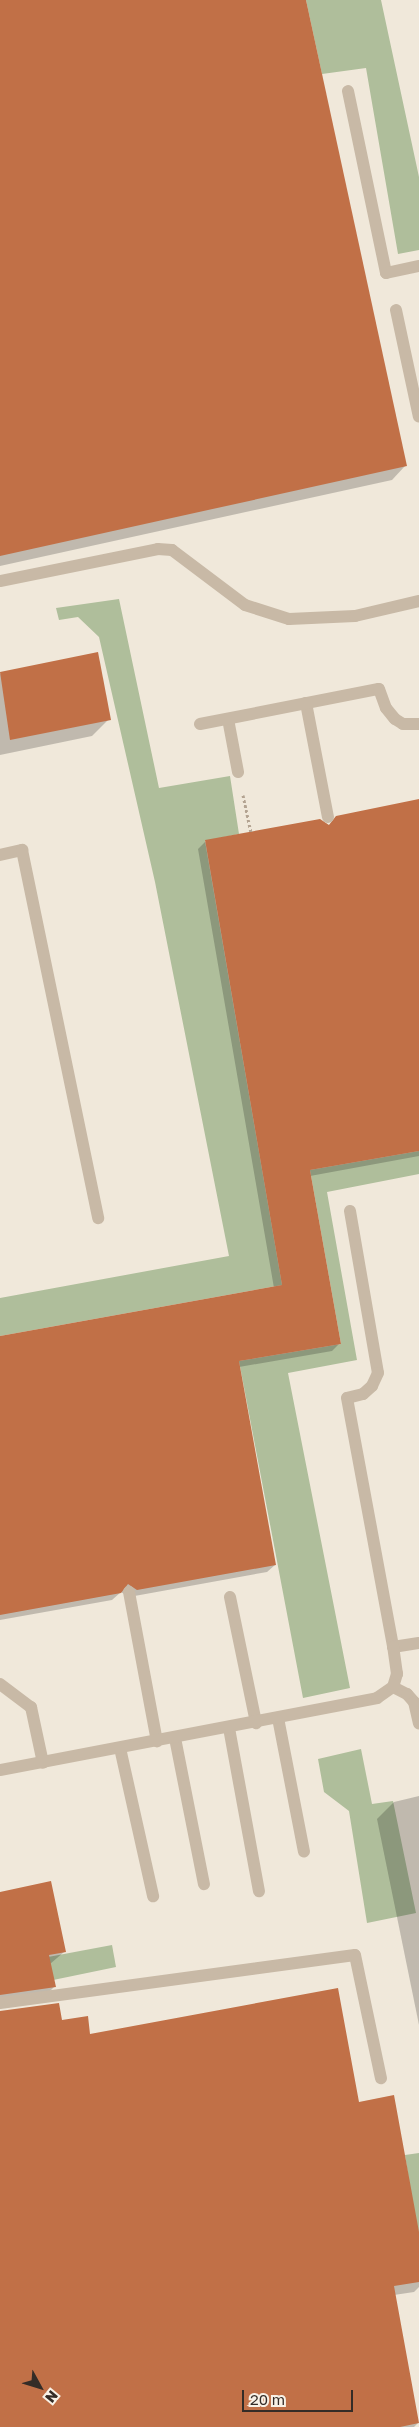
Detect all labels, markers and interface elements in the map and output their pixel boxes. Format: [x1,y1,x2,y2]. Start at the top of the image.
north arrow [15,2362,65,2412]
scale bar [244,2380,355,2412]
text: N [42,2387,62,2406]
text: 20 m [250,2390,285,2408]

